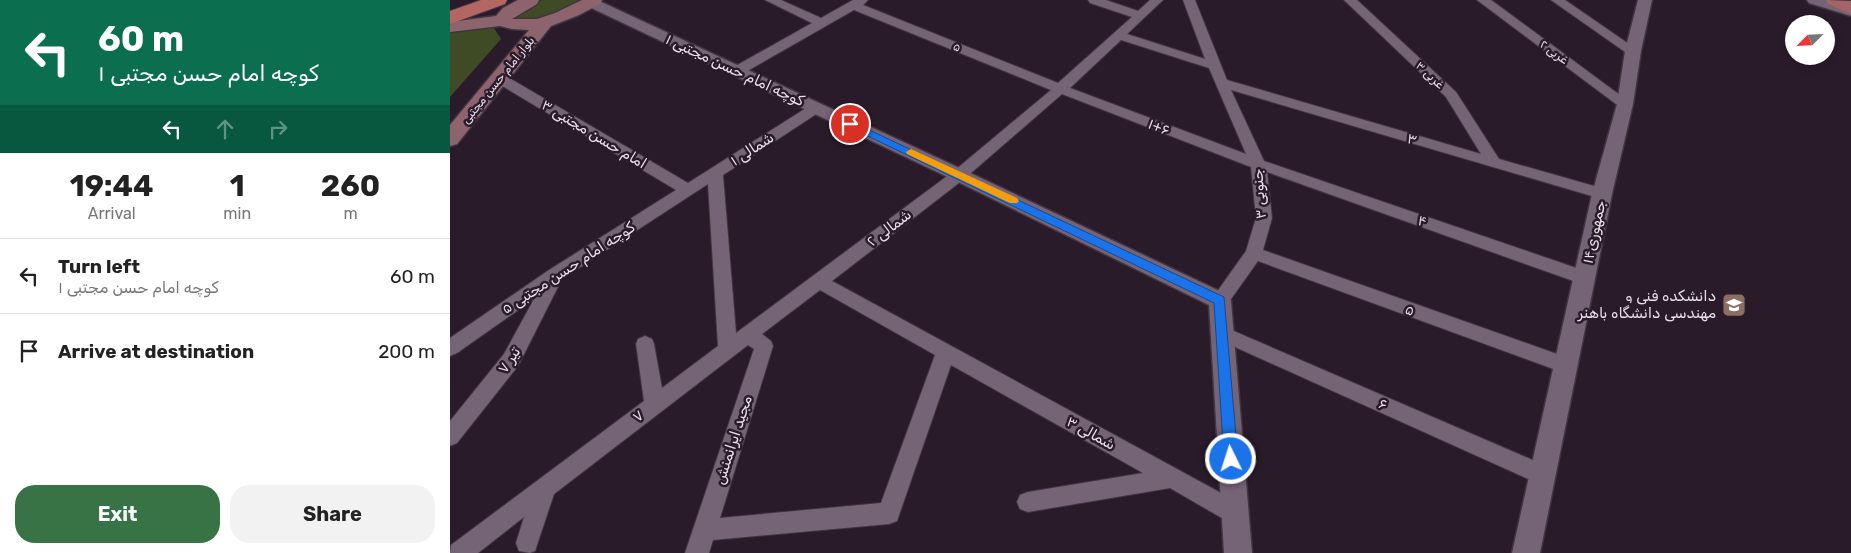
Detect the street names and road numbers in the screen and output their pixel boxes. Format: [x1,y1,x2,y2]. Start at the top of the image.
street label: کوچه امام حسن مجتبی ۱ [662,30,807,111]
street label: بلوار امام حسن مجتبی [459,34,539,128]
street label: ۲ غربی [1537,37,1571,68]
street label: ۵ [951,39,963,55]
street label: ۳ غربی [1412,59,1447,93]
street label: امام حسن مجتبی ۳ [538,96,650,173]
street label: ۱+۶ [1146,115,1172,139]
street label: ۱ شمالی [727,128,777,170]
street label: ۳ [1405,129,1419,149]
street label: ۳ جنوبی [1248,168,1270,220]
street label: جمهوری۱۴ [1579,199,1609,265]
street label: ۲ شمالی [863,205,915,251]
street label: ۴ [1415,211,1429,231]
street label: کوچه امام حسن مجتبی ۵ [498,218,639,319]
street label: ۵ [1402,300,1418,320]
street label: ۷ تیر [494,343,524,377]
street label: مجید ایرانمنش [710,393,756,487]
street label: ۶ [1376,394,1390,414]
street label: ۷ [629,406,647,426]
street label: ۳ شمالی [1063,412,1119,454]

